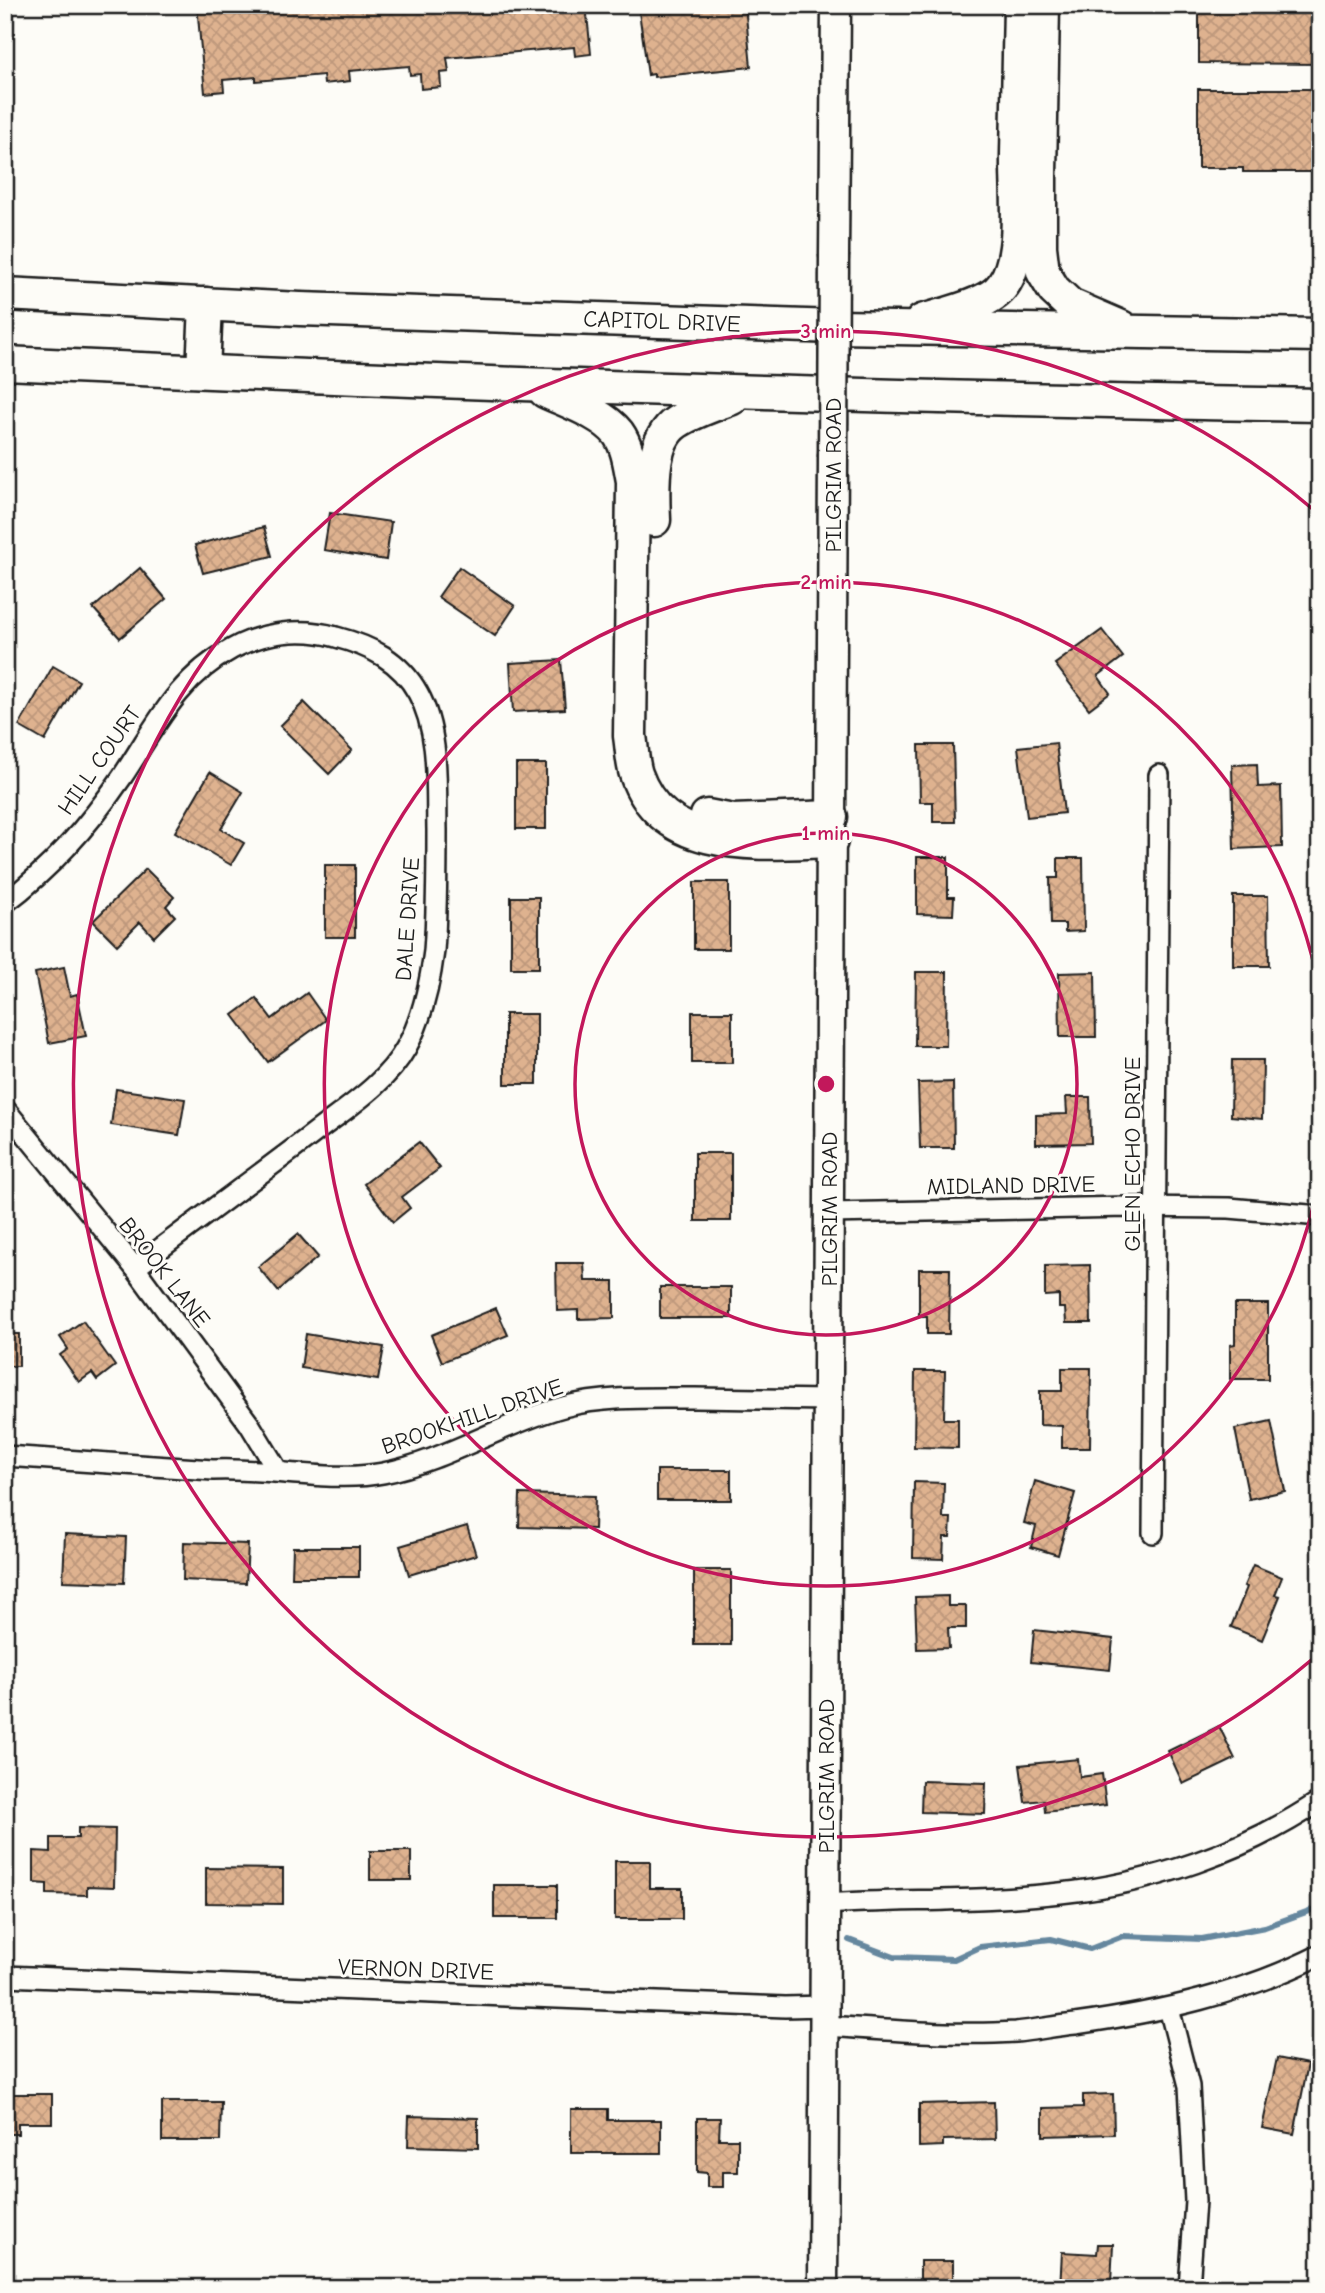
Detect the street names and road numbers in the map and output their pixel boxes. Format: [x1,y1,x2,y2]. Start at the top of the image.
street label: CAPITOL DRIVE [583,305,741,338]
street label: PILGRIM ROAD [820,397,847,553]
street label: HILL COURT [52,701,147,820]
street label: DALE DRIVE [390,856,425,982]
street label: GLEN ECHO DRIVE [1119,1056,1146,1251]
street label: PILGRIM ROAD [816,1131,843,1287]
street label: MIDLAND DRIVE [927,1171,1096,1200]
street label: BROOK LANE [113,1212,216,1333]
street label: BROOKHILL DRIVE [378,1373,567,1460]
street label: PILGRIM ROAD [813,1698,840,1854]
street label: VERNON DRIVE [338,1953,495,1986]

